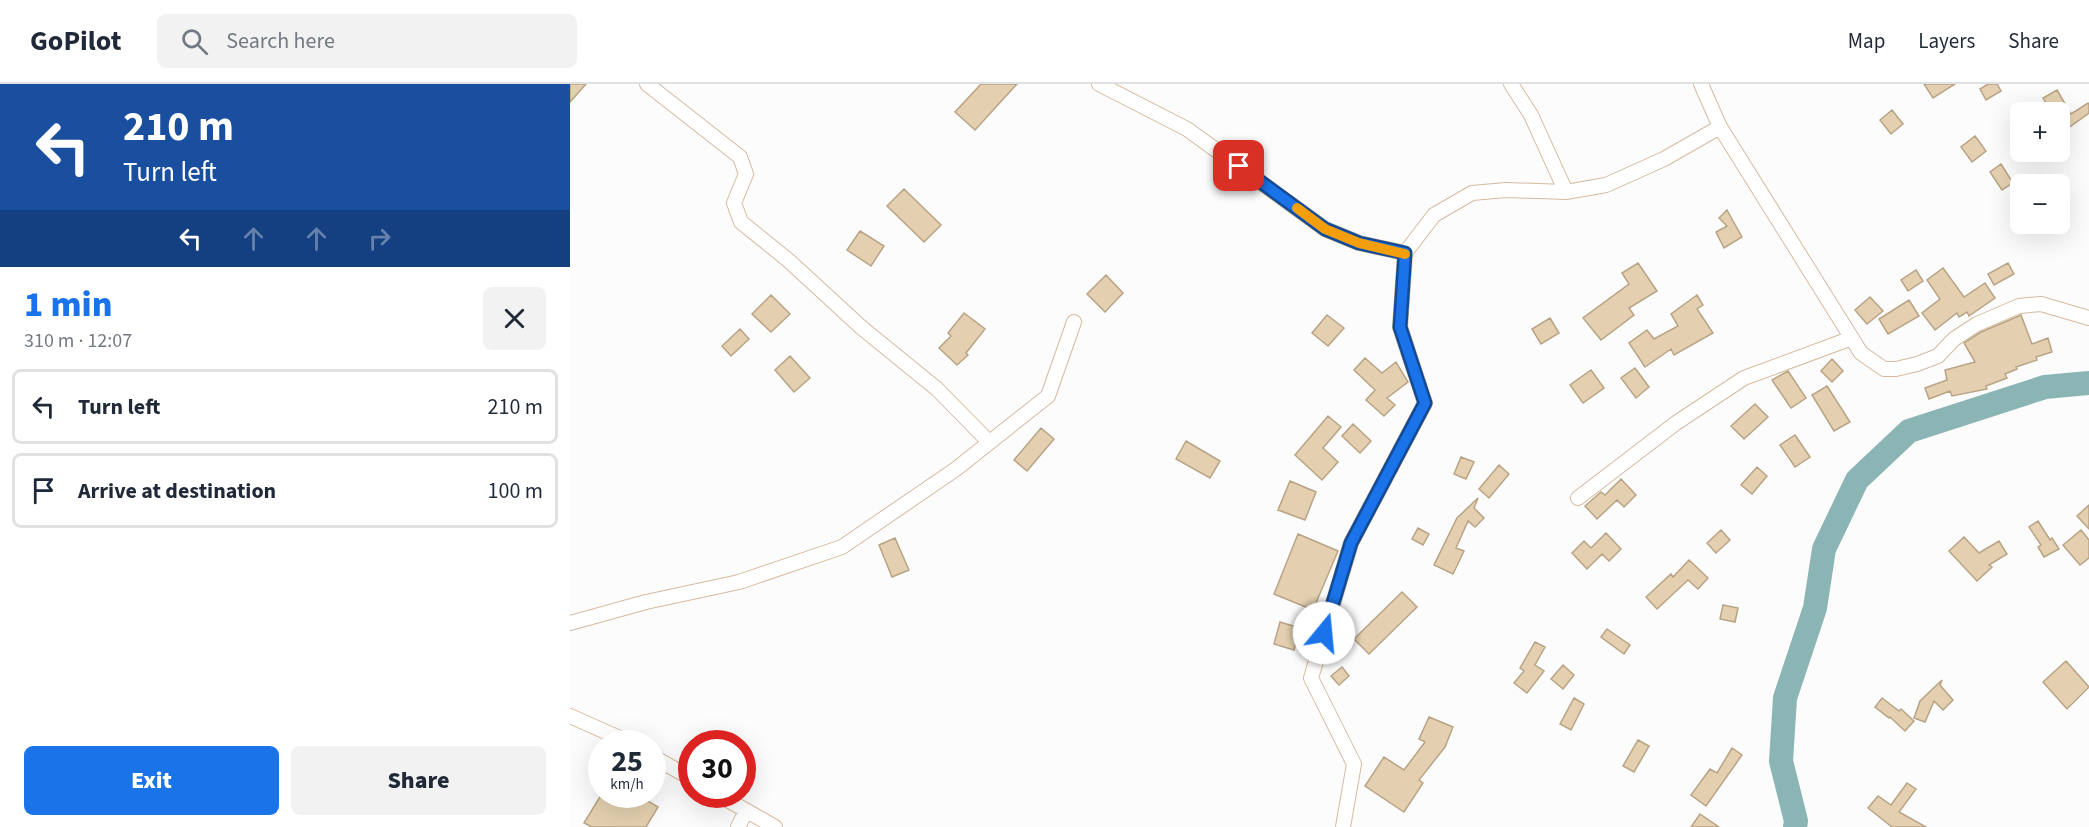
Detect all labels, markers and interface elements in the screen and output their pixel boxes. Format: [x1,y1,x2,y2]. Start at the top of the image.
search box [157,14,577,68]
text: GoPilot [30,21,121,61]
icon: search [178,25,211,58]
text: Search here [226,25,335,57]
text: Map [1848,26,1885,56]
text: Layers [1918,26,1975,56]
text: Share [2008,26,2059,56]
text: 210 m [123,97,234,157]
map controls [2010,102,2070,234]
button: + [2010,102,2070,162]
icon: left [24,108,102,186]
pin [1213,140,1264,191]
icon: arrive [1222,149,1255,182]
text: Turn left [123,153,217,192]
button: − [2010,174,2070,234]
icon: left [174,222,207,255]
icon: ahead [237,222,270,255]
icon: ahead [300,222,333,255]
icon: right [363,222,396,255]
text: 1 min [24,279,112,330]
button: close [483,287,546,350]
text: 310 m · 12:07 [24,327,132,355]
icon: left [27,390,60,423]
text: Turn left [78,391,160,423]
text: 210 m [488,391,543,423]
icon: arrive [27,474,60,507]
text: Arrive at destination [78,475,276,507]
text: 100 m [488,475,543,507]
position arrow [1292,601,1356,665]
speed limit sign: 30 [678,730,756,808]
text: 25 [611,740,643,783]
button: Exit [24,746,279,815]
button: Share [291,746,546,815]
text: km/h [610,774,644,795]

